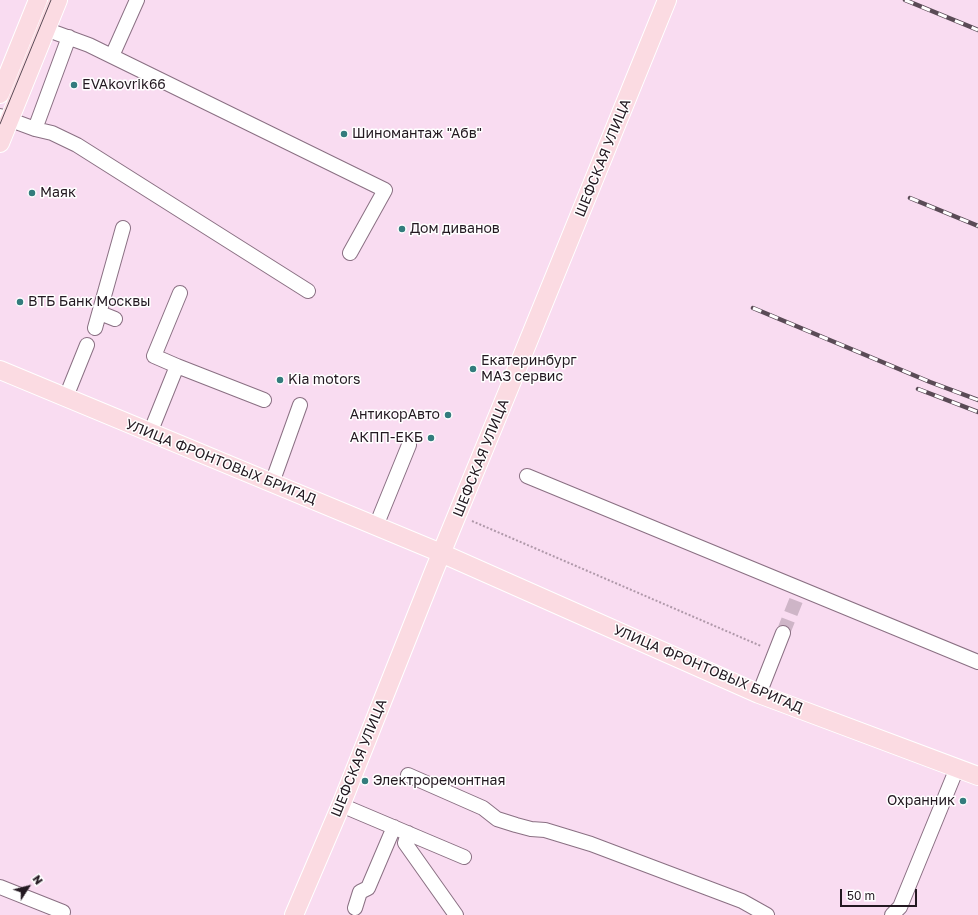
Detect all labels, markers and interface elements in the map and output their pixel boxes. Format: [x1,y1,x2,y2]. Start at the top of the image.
place label: EVAkovrik66 [82,77,166,93]
marker: EVAkovrik66 [69,80,79,90]
street label: ШЕФСКАЯ УЛИЦА [572,97,634,219]
place label: Шиномантаж "Абв" [352,126,482,142]
marker: Шиномантаж "Абв" [339,129,349,139]
place label: Маяк [40,185,76,201]
marker: Маяк [27,188,37,198]
place label: Дом диванов [410,221,500,237]
marker: Дом диванов [397,224,407,234]
place label: ВТБ Банк Москвы [28,294,150,310]
marker: ВТБ Банк Москвы [15,297,25,307]
place label: Екатеринбург МАЗ сервис [481,353,577,386]
marker: Екатеринбург МАЗ сервис [468,364,478,374]
place label: Kia motors [288,372,360,388]
marker: Kia motors [275,375,285,385]
street label: ШЕФСКАЯ УЛИЦА [450,397,512,519]
place label: АнтикорАвто [350,407,440,423]
marker: АнтикорАвто [443,410,453,420]
street label: УЛИЦА ФРОНТОВЫХ БРИГАД [123,416,319,508]
place label: АКПП-ЕКБ [350,430,423,446]
marker: АКПП-ЕКБ [426,433,436,443]
street label: УЛИЦА ФРОНТОВЫХ БРИГАД [611,621,805,717]
street label: ШЕФСКАЯ УЛИЦА [328,697,390,819]
place label: Электроремонтная [373,773,505,789]
marker: Электроремонтная [360,776,370,786]
place label: Охранник [887,793,955,809]
marker: Охранник [958,796,968,806]
north arrow [8,867,48,907]
text: N [30,872,46,887]
scale bar [842,881,919,907]
text: 50 m [847,888,875,903]

